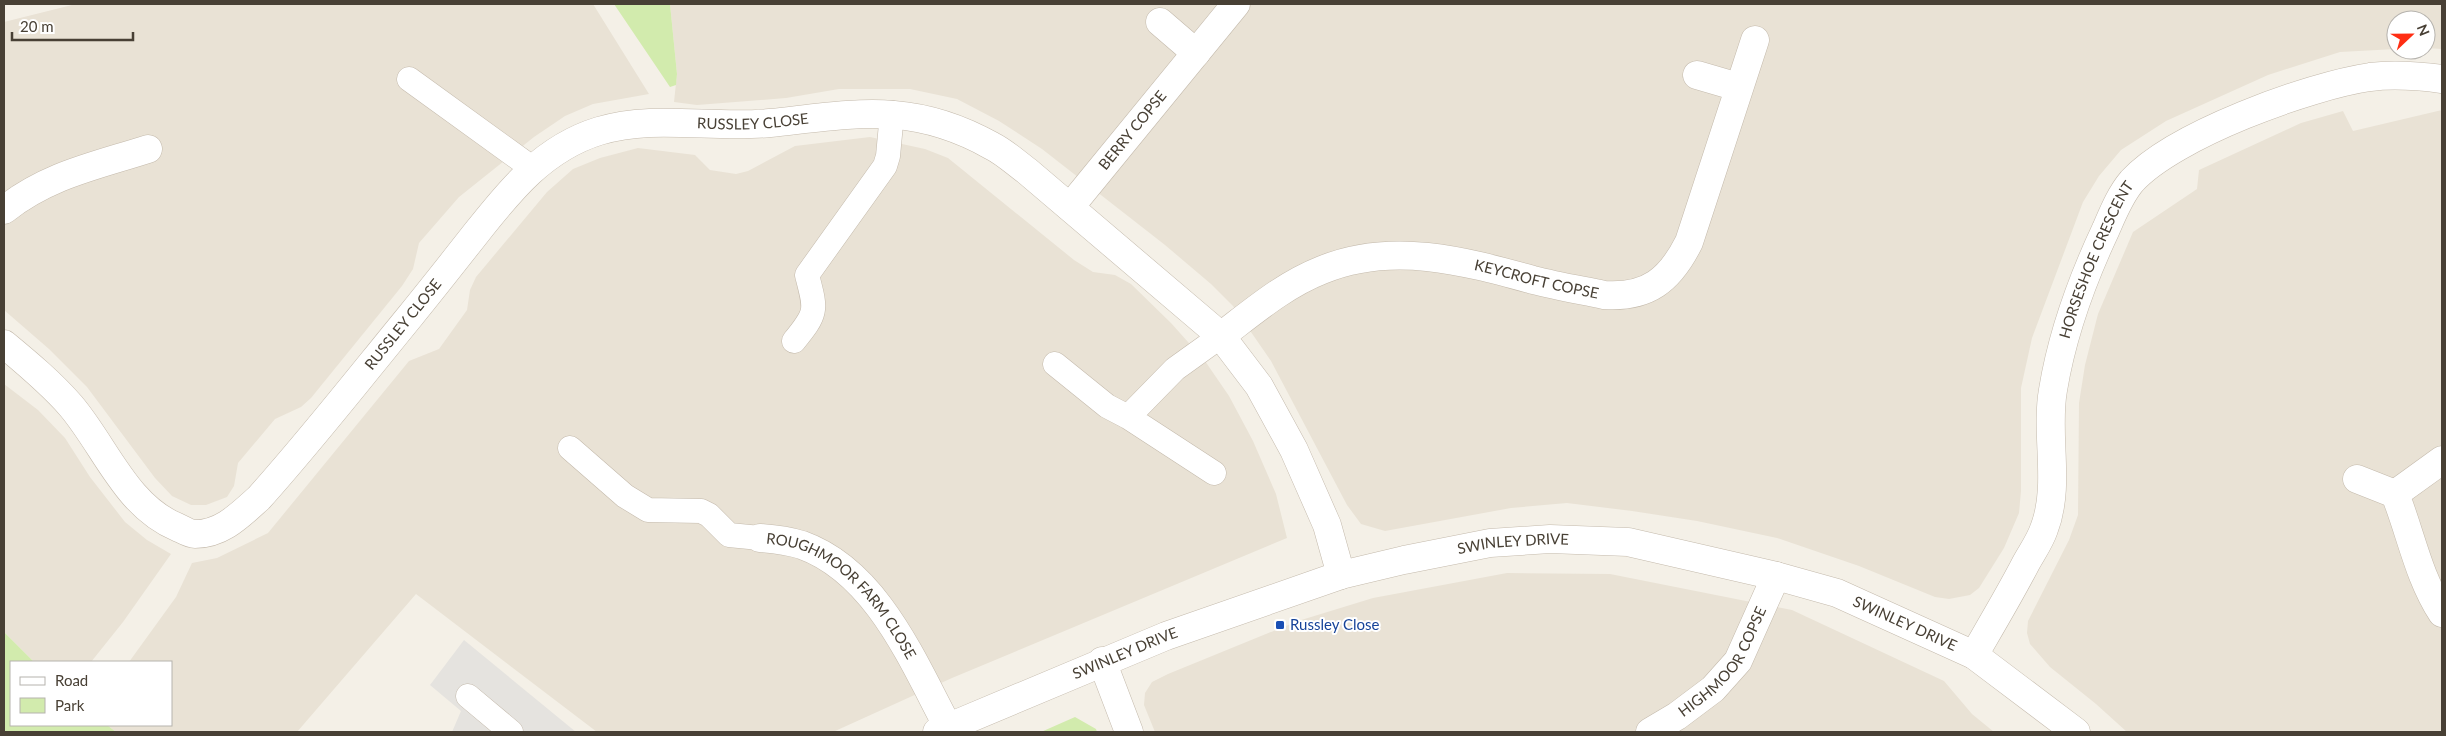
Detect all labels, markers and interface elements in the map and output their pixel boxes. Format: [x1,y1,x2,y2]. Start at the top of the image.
scale bar [12,10,134,42]
north arrow [2386,10,2436,60]
text: 20 m [20,17,54,35]
text: N [2414,22,2433,38]
street label: BERRY COPSE [1094,86,1170,173]
street label: RUSSLEY CLOSE [697,109,810,133]
street label: HORSESHOE CRESCENT [2055,177,2137,340]
street label: KEYCROFT COPSE [1473,255,1600,302]
street label: RUSSLEY CLOSE [360,275,445,373]
street label: ROUGHMOOR FARM CLOSE [766,529,920,662]
street label: SWINLEY DRIVE [1456,529,1569,557]
street label: SWINLEY DRIVE [1851,592,1960,654]
street label: HIGHMOOR COPSE [1674,603,1769,720]
place label: Russley Close [1290,615,1379,633]
marker: Russley Close [1274,619,1286,631]
street label: SWINLEY DRIVE [1070,623,1180,682]
legend [10,661,172,726]
text: Road [55,671,88,689]
text: Park [55,696,85,714]

